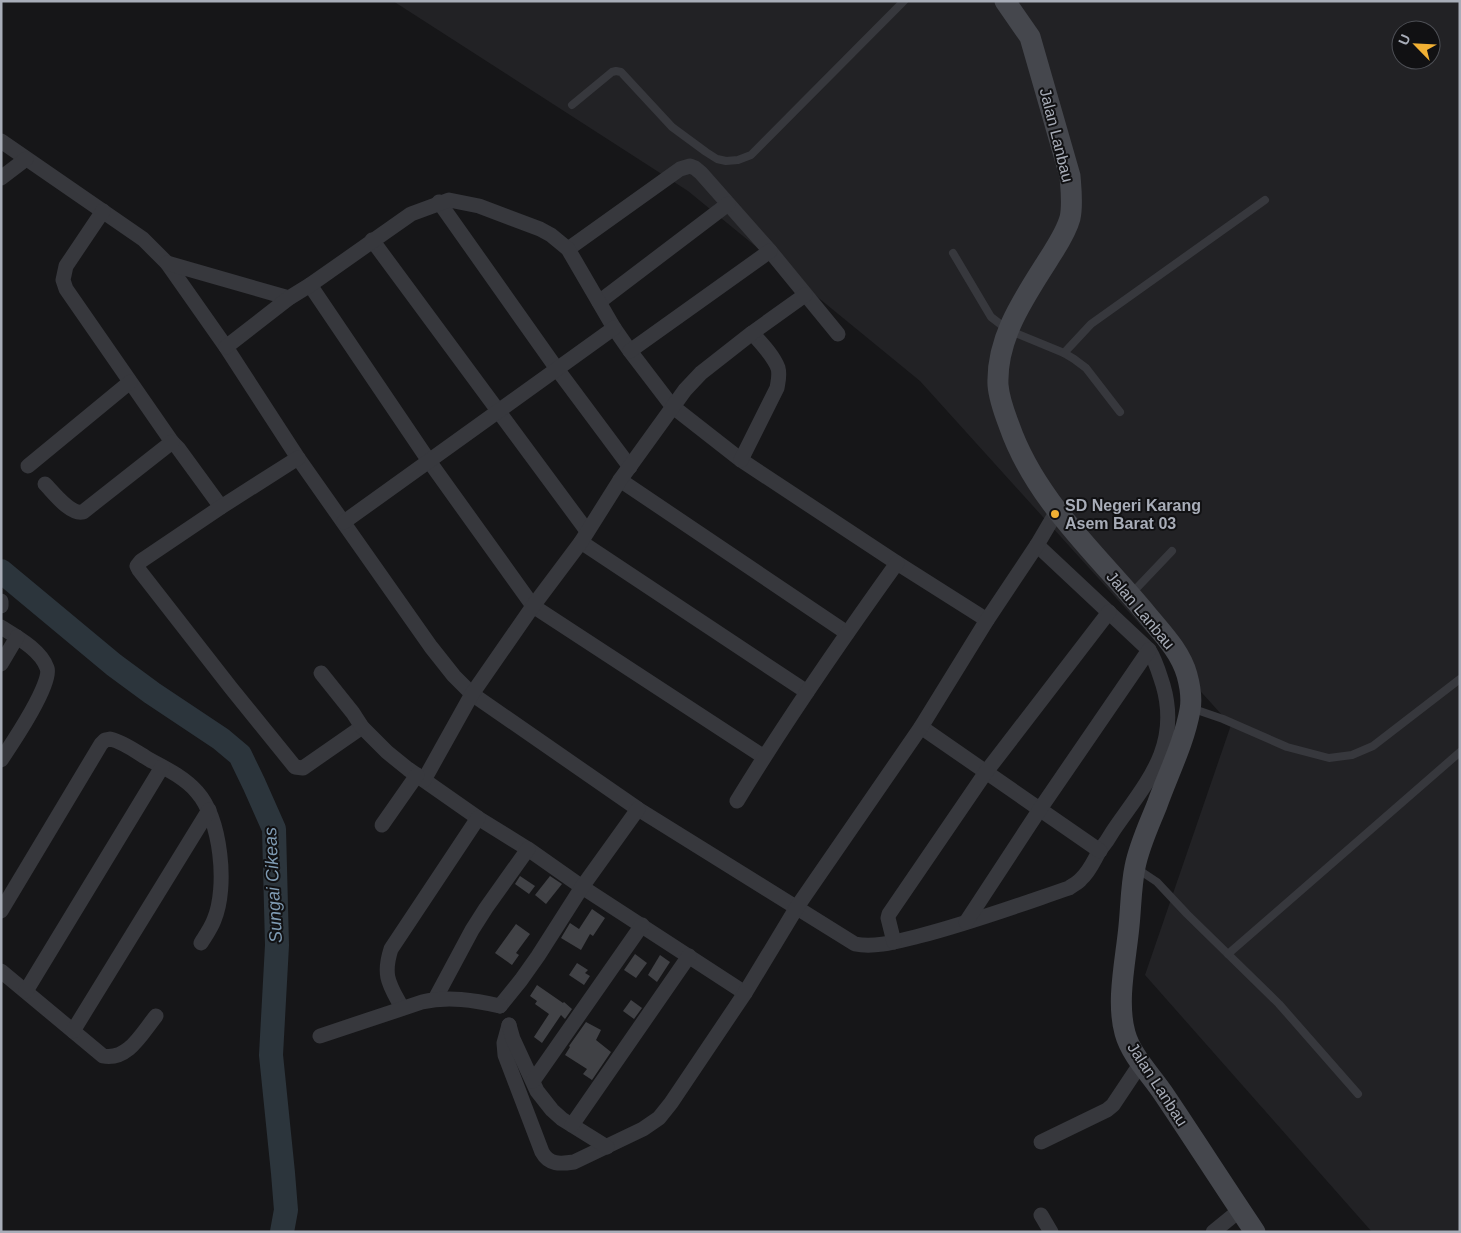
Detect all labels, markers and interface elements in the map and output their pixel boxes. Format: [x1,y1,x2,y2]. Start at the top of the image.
north arrow [1391,20,1441,70]
text: U [1395,32,1413,48]
street label: Jalan Lanbau [1037,86,1076,184]
place label: SD Negeri Karang Asem Barat 03 [1065,497,1201,532]
marker: SD Negeri Karang Asem Barat 03 [1049,508,1061,520]
street label: Jalan Lanbau [1103,568,1178,653]
water label: Sungai Cikeas [260,827,286,943]
street label: Jalan Lanbau [1124,1039,1191,1129]

